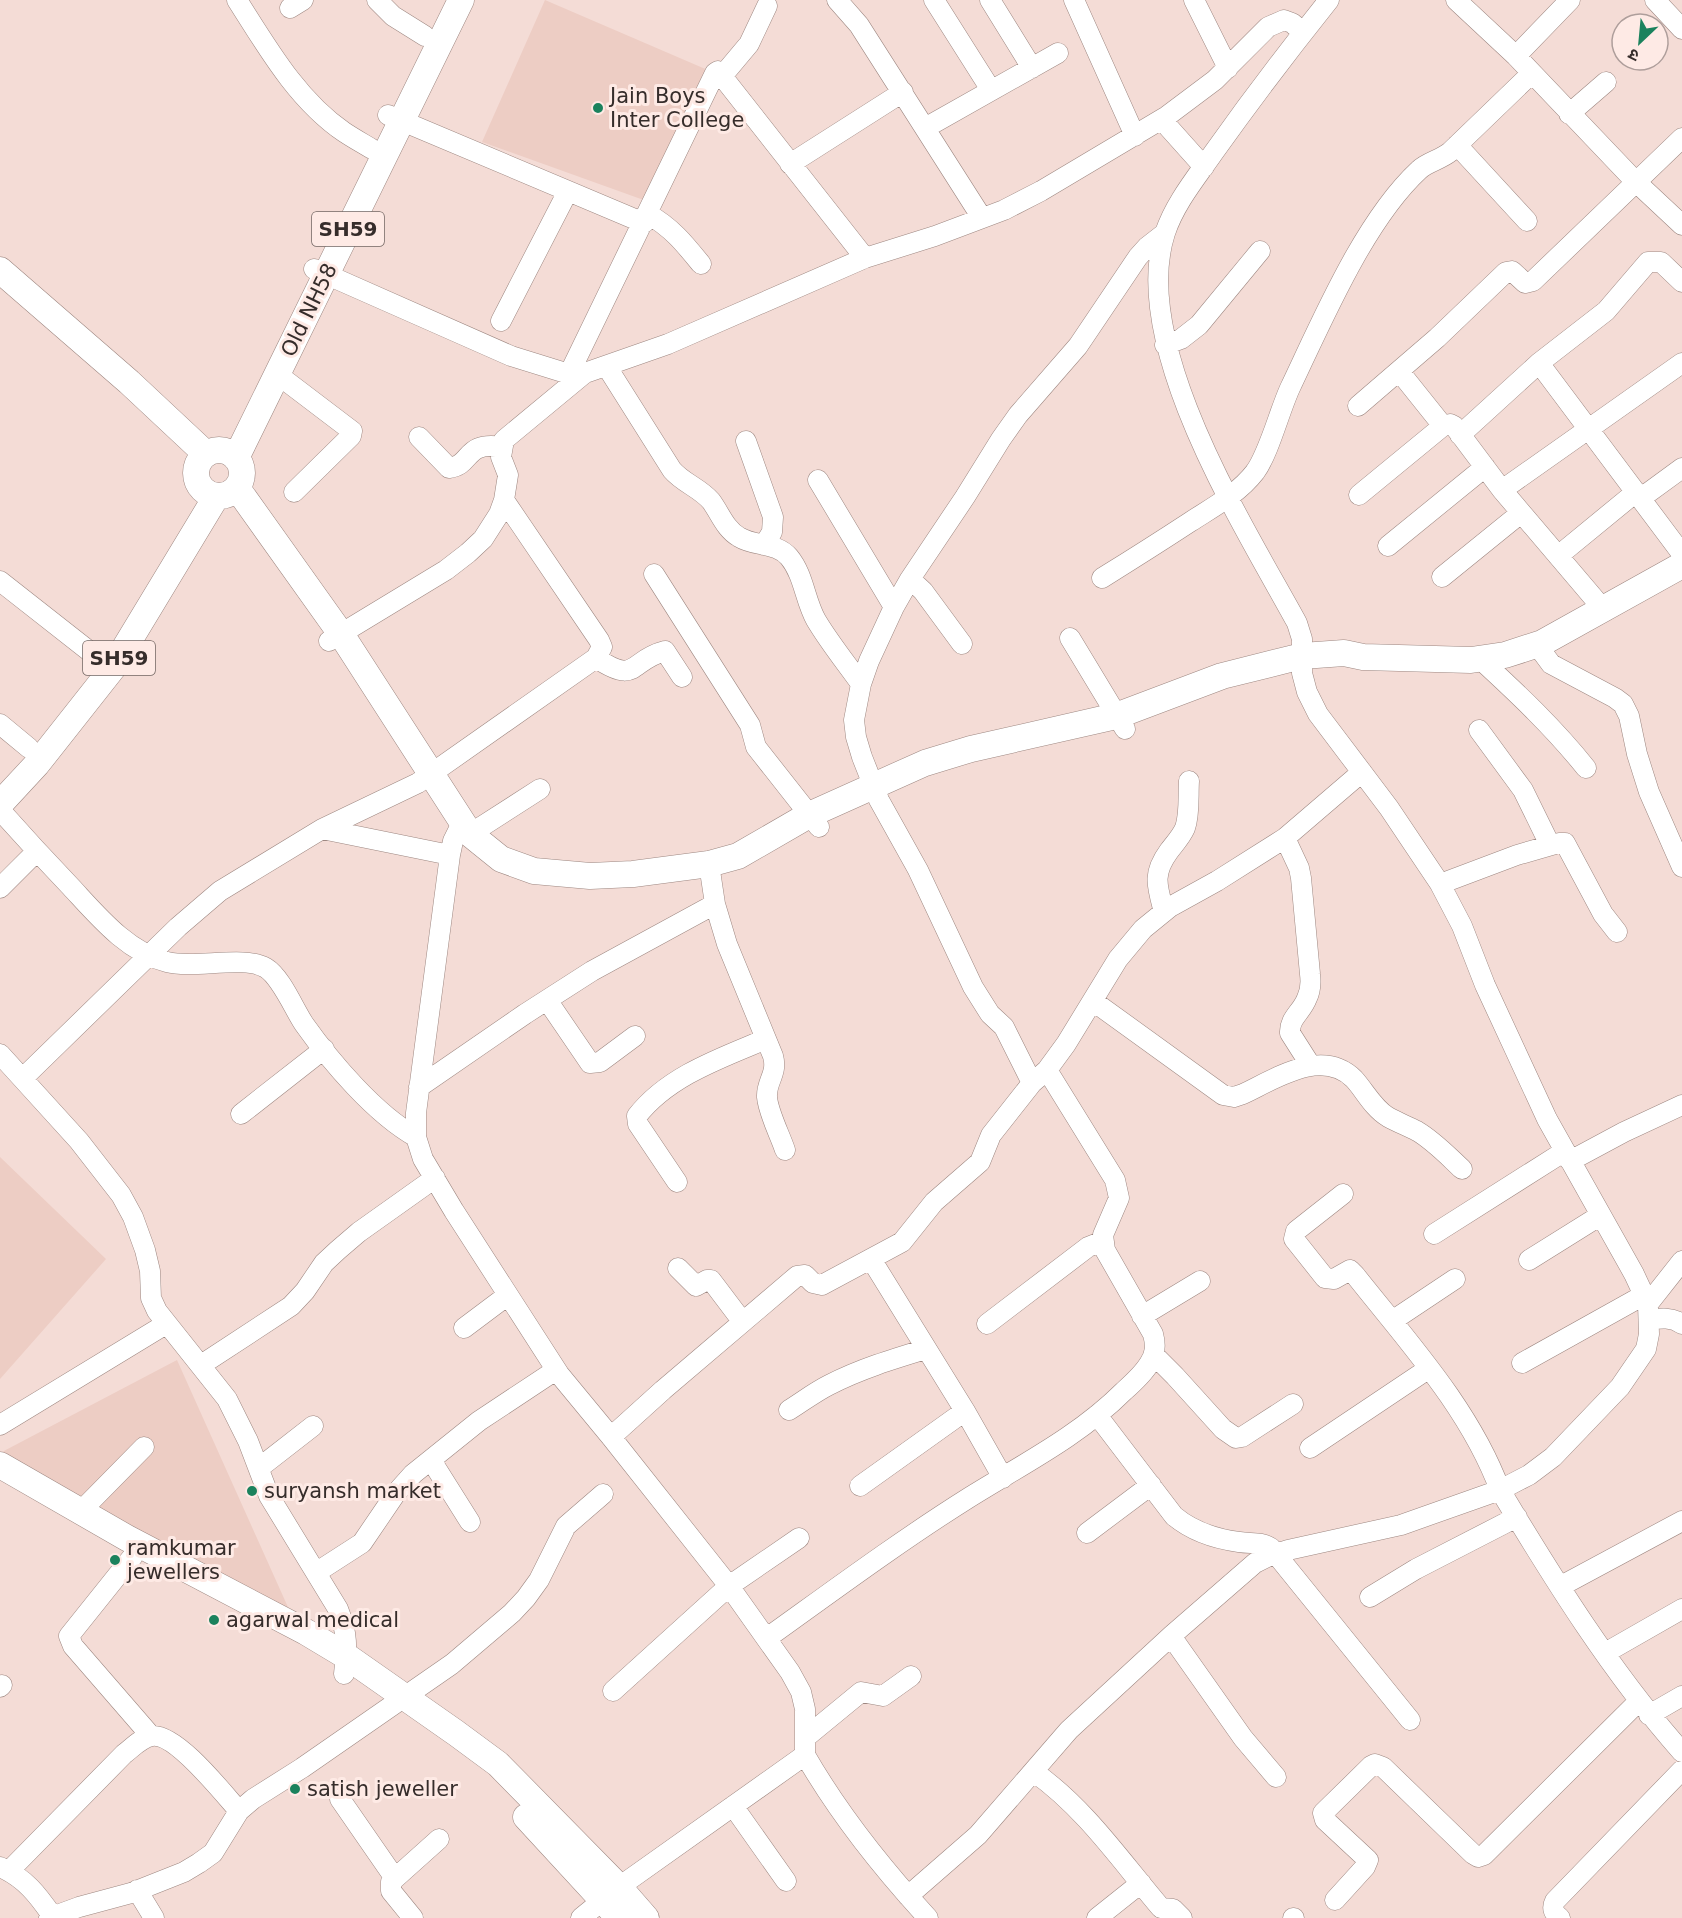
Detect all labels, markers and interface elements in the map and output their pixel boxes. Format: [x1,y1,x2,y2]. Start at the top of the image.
north arrow [1610,12,1670,72]
text: उ [1625,44,1642,66]
place label: Jain Boys Inter College [608,84,744,132]
marker: Jain Boys Inter College [591,101,605,115]
road number: SH59 [312,212,384,246]
street label: Old NH58 [276,260,342,360]
road number: SH59 [83,641,155,675]
place label: suryansh market [264,1479,441,1503]
marker: suryansh market [245,1484,259,1498]
place label: ramkumar jewellers [126,1536,236,1584]
marker: ramkumar jewellers [108,1553,122,1567]
place label: agarwal medical [226,1608,399,1632]
marker: agarwal medical [207,1613,221,1627]
place label: satish jeweller [307,1777,458,1801]
marker: satish jeweller [288,1782,302,1796]

